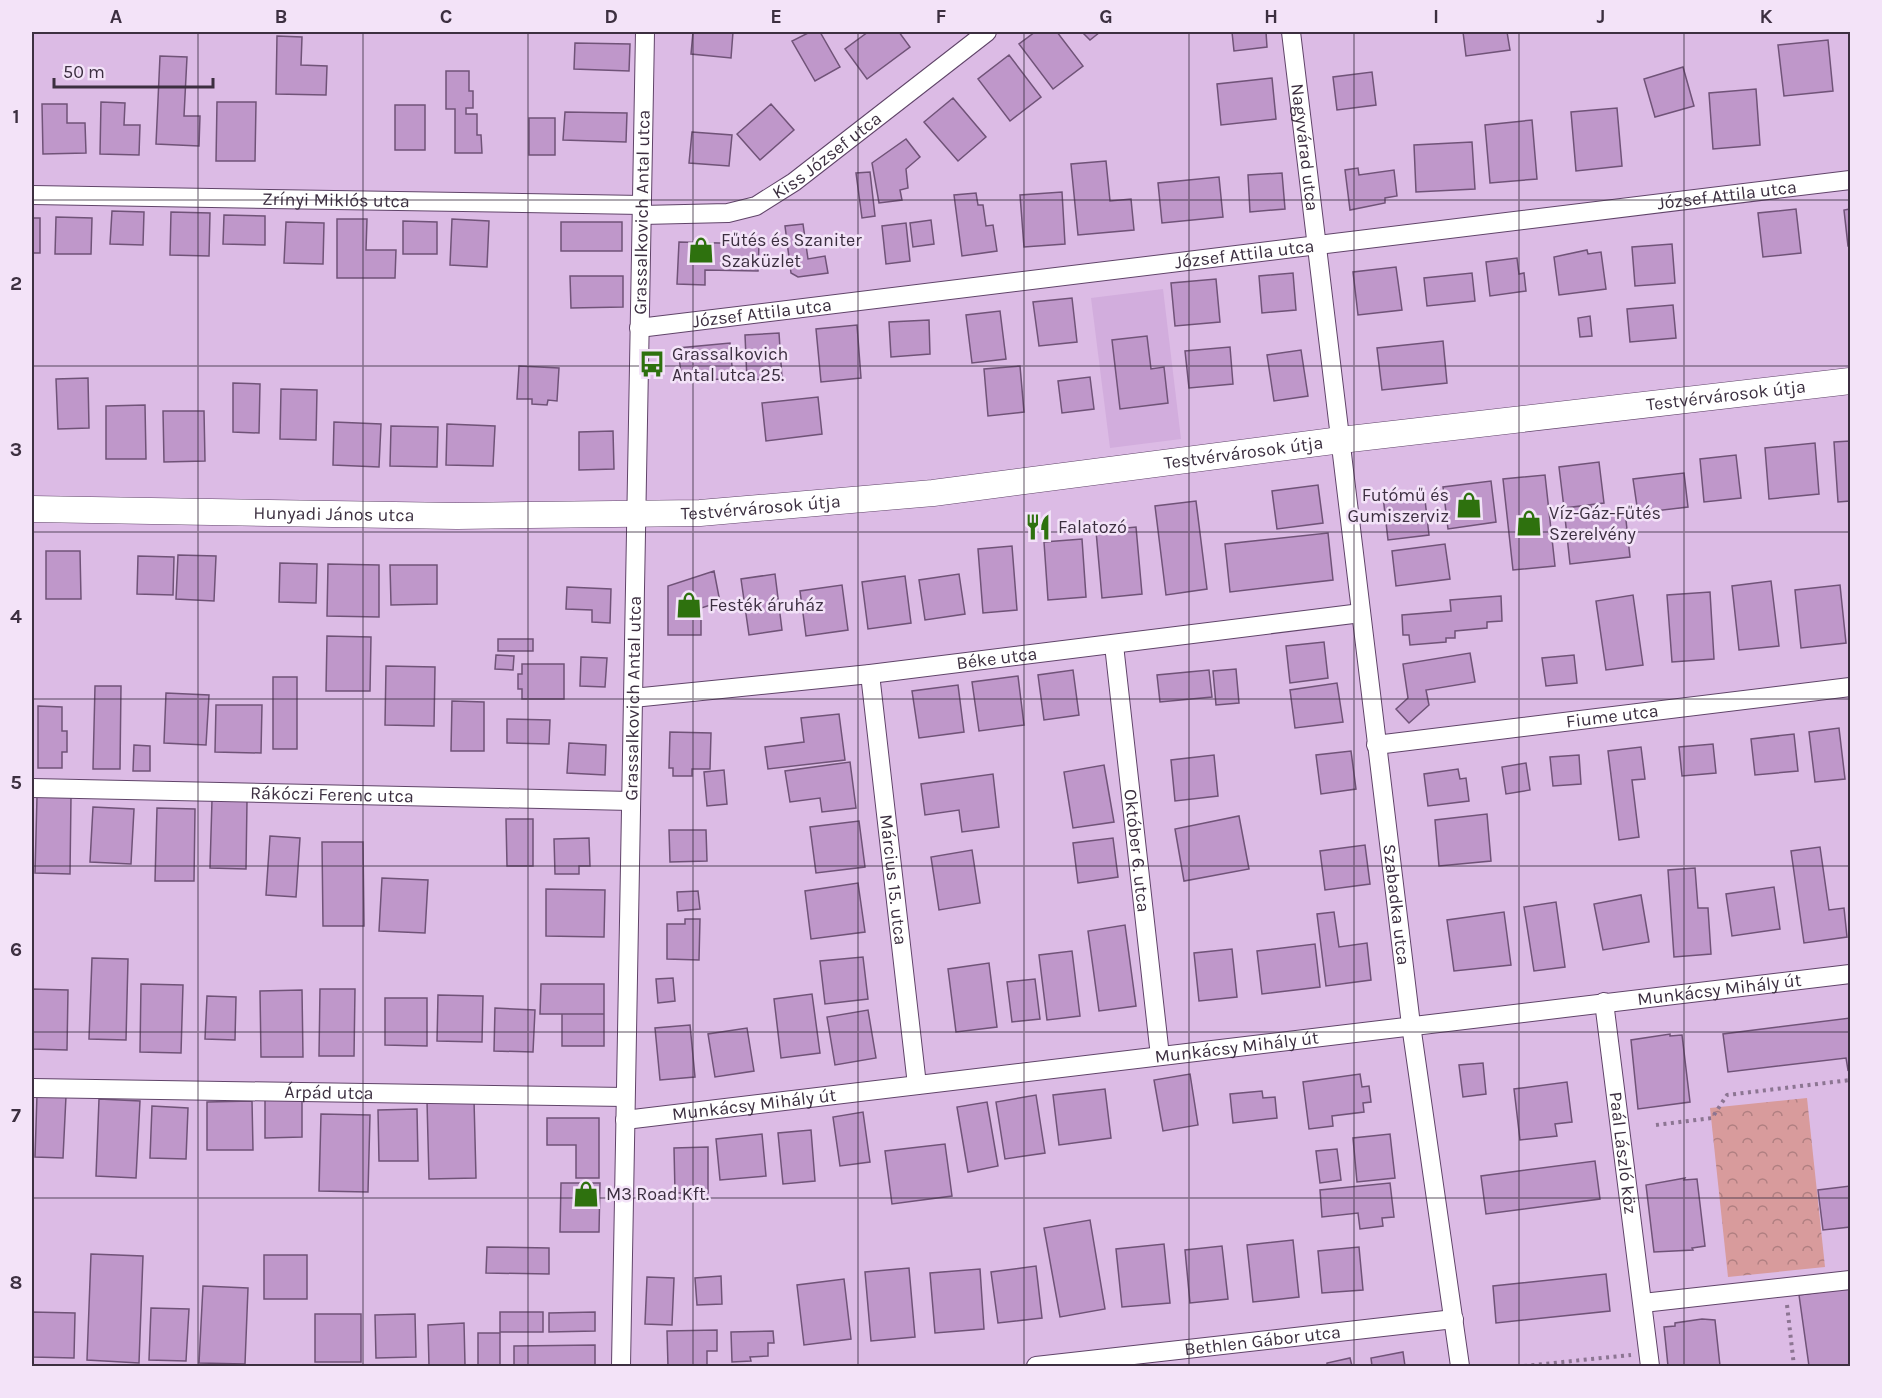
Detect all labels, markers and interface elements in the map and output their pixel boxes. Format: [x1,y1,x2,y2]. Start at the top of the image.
text: A [110,5,123,28]
text: B [275,5,287,28]
text: C [440,5,452,28]
text: D [604,5,618,28]
text: E [770,5,782,28]
text: F [936,5,947,28]
text: G [1099,5,1113,28]
text: H [1264,5,1278,28]
text: I [1433,5,1439,28]
text: J [1597,5,1605,28]
text: K [1759,5,1773,28]
scale bar [54,51,213,89]
text: 50 m [63,61,105,83]
street label: Nagyvárad utca [1286,82,1324,212]
text: 1 [12,105,20,128]
street label: Kiss József utca [768,107,886,204]
street label: Grassalkovich Antal utca [629,110,655,315]
street label: József Attila utca [1656,176,1798,214]
street label: Zrínyi Miklós utca [262,188,410,212]
place label: Fűtés és Szaniter Szaküzlet [721,229,862,272]
shop icon: Fűtés és Szaniter Szaküzlet [686,235,716,265]
street label: József Attila utca [1174,235,1315,273]
text: 2 [10,272,22,295]
street label: József Attila utca [691,294,833,332]
place label: Grassalkovich Antal utca 25. [672,343,788,386]
bus stop icon: Grassalkovich Antal utca 25. [637,349,667,379]
street label: Testvérvárosok útja [1645,375,1807,416]
street label: Testvérvárosok útja [1163,431,1324,474]
text: 3 [10,438,22,461]
place label: Futómű és Gumiszerviz [1348,484,1449,527]
street label: Testvérvárosok útja [681,490,842,524]
shop icon: Futómű és Gumiszerviz [1454,490,1484,520]
street label: Hunyadi János utca [253,502,415,526]
place label: Víz-Gáz-Fűtés Szerelvény [1549,502,1661,545]
shop icon: Víz-Gáz-Fűtés Szerelvény [1514,508,1544,538]
restaurant icon: Falatozó [1023,512,1053,542]
place label: Falatozó [1058,516,1127,538]
shop icon: Festék áruház [674,590,704,620]
place label: Festék áruház [709,594,824,616]
street label: Grassalkovich Antal utca [620,595,646,801]
text: 4 [10,605,22,628]
street label: Béke utca [955,642,1038,674]
street label: Fiume utca [1565,700,1660,733]
text: 5 [10,771,22,794]
street label: Rákóczi Ferenc utca [250,782,414,807]
street label: Október 6. utca [1119,788,1155,913]
street label: Március 15. utca [875,813,912,946]
street label: Szabadka utca [1378,843,1415,966]
text: 6 [10,938,22,961]
street label: Munkácsy Mihály út [1636,969,1803,1010]
street label: Munkácsy Mihály út [1153,1026,1320,1068]
street label: Árpád utca [284,1080,374,1104]
street label: Munkácsy Mihály út [671,1084,838,1125]
street label: Paál László köz [1604,1090,1642,1215]
text: 7 [11,1104,21,1127]
shop icon: M3 Road Kft. [571,1179,601,1209]
place label: M3 Road Kft. [606,1183,709,1205]
text: 8 [10,1271,22,1294]
street label: Bethlen Gábor utca [1183,1321,1342,1360]

